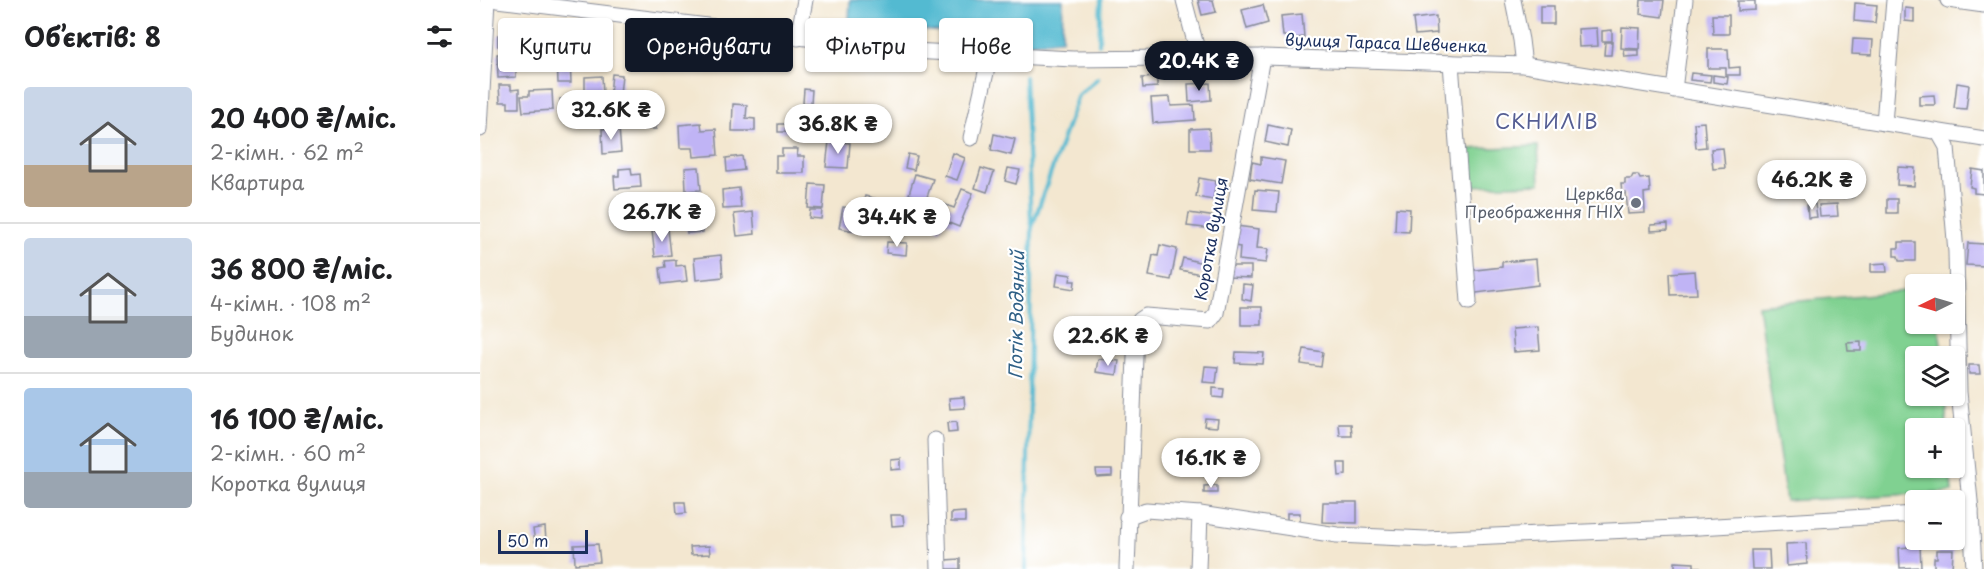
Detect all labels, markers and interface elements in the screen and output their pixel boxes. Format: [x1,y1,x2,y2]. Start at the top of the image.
text: Об’єктів: 8 [24,17,161,56]
chip: Купити [498,18,613,72]
chip: Орендувати [625,18,793,72]
chip: Фільтри [805,18,927,72]
chip: Нове [939,18,1033,72]
icon: filters [423,20,456,53]
street label: вулиця Тараса Шевченка [1285,26,1487,58]
pin: 20.4K ₴ [1144,41,1254,92]
text: 20.4K ₴ [1159,45,1239,75]
pin: 32.6K ₴ [556,90,666,141]
text: 32.6K ₴ [571,94,651,124]
text: 20 400 ₴/міс. [210,98,396,137]
pin: 36.8K ₴ [783,104,893,155]
district label: СКНИЛІВ [1495,106,1599,136]
text: 36.8K ₴ [798,108,878,138]
icon: home [72,111,144,183]
text: 2-кімн. · 62 m² [210,137,364,167]
pin: 46.2K ₴ [1757,160,1867,211]
text: 46.2K ₴ [1771,164,1853,194]
text: Квартира [210,167,304,197]
street label: Коротка вулиця [1187,175,1233,302]
place label: Церква Преображення ГНІХ [1465,181,1624,223]
pin: 26.7K ₴ [607,192,717,243]
text: 26.7K ₴ [622,196,702,226]
marker: Церква Преображення ГНІХ [1629,196,1643,210]
pin: 34.4K ₴ [842,197,952,248]
text: 34.4K ₴ [857,201,937,231]
water label: Потік Водяний [1001,248,1030,379]
text: 36 800 ₴/міс. [210,249,393,288]
icon: home [72,262,144,334]
north arrow [1905,274,1965,334]
map controls [1905,274,1965,550]
text: 4-кімн. · 108 m² [210,288,371,318]
pin: 22.6K ₴ [1053,316,1163,367]
text: Будинок [210,318,293,348]
text: 22.6K ₴ [1067,320,1149,350]
button: layers [1905,346,1965,406]
text: 16 100 ₴/міс. [210,399,384,438]
icon: home [72,412,144,484]
button: + [1905,418,1965,478]
text: 2-кімн. · 60 m² [210,438,366,468]
pin: 16.1K ₴ [1156,438,1266,489]
text: 16.1K ₴ [1175,442,1247,472]
text: Коротка вулиця [210,468,366,498]
button: − [1905,490,1965,550]
scale bar [498,527,588,554]
text: 50 m [507,528,548,552]

